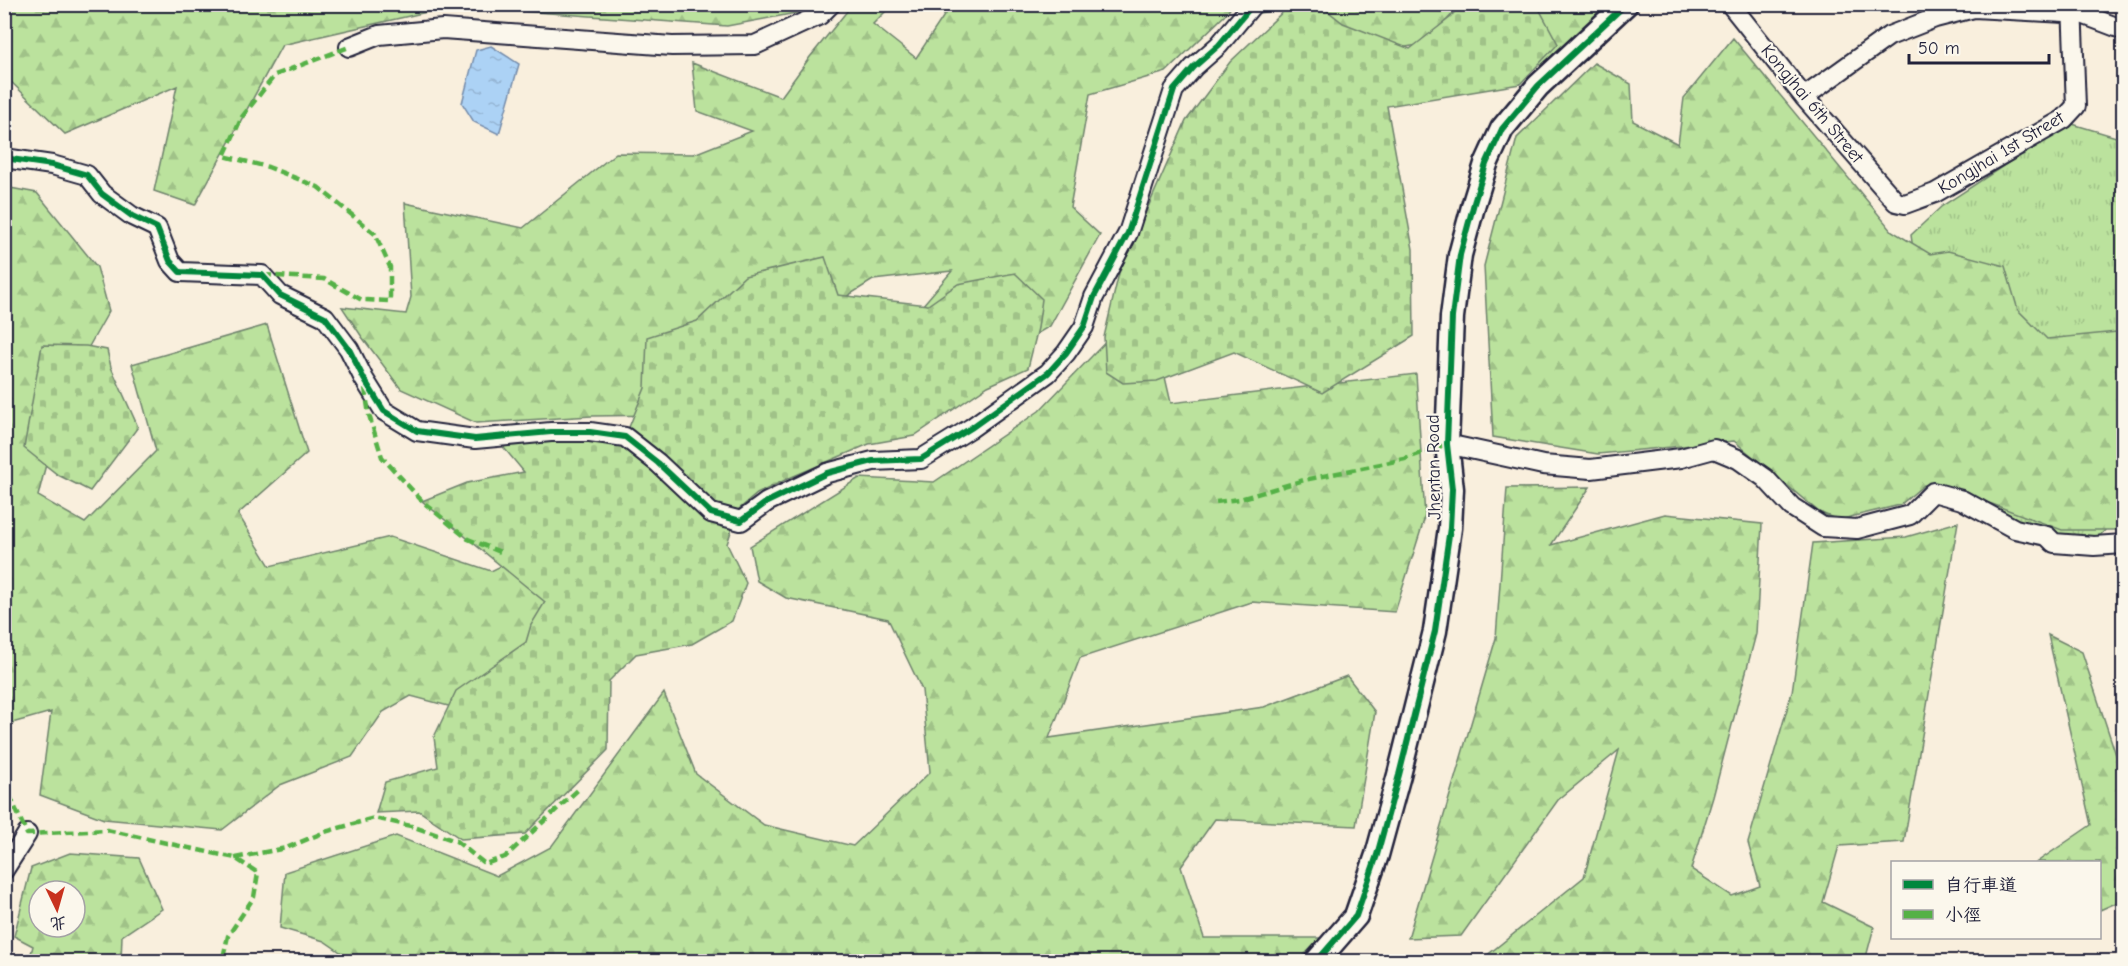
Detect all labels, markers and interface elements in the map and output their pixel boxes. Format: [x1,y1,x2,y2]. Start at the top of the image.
scale bar [1909,27,2048,65]
text: 50 m [1918,38,1960,59]
street label: Kongjhai 6th Street [1756,41,1868,168]
street label: Kongjhai 1st Street [1934,107,2069,199]
street label: Jhentan Road [1423,414,1445,520]
legend [1891,861,2101,939]
text: 自行車道 [1945,875,2017,896]
north arrow [27,879,87,939]
text: 小徑 [1945,905,1981,926]
text: 北 [49,913,67,933]

